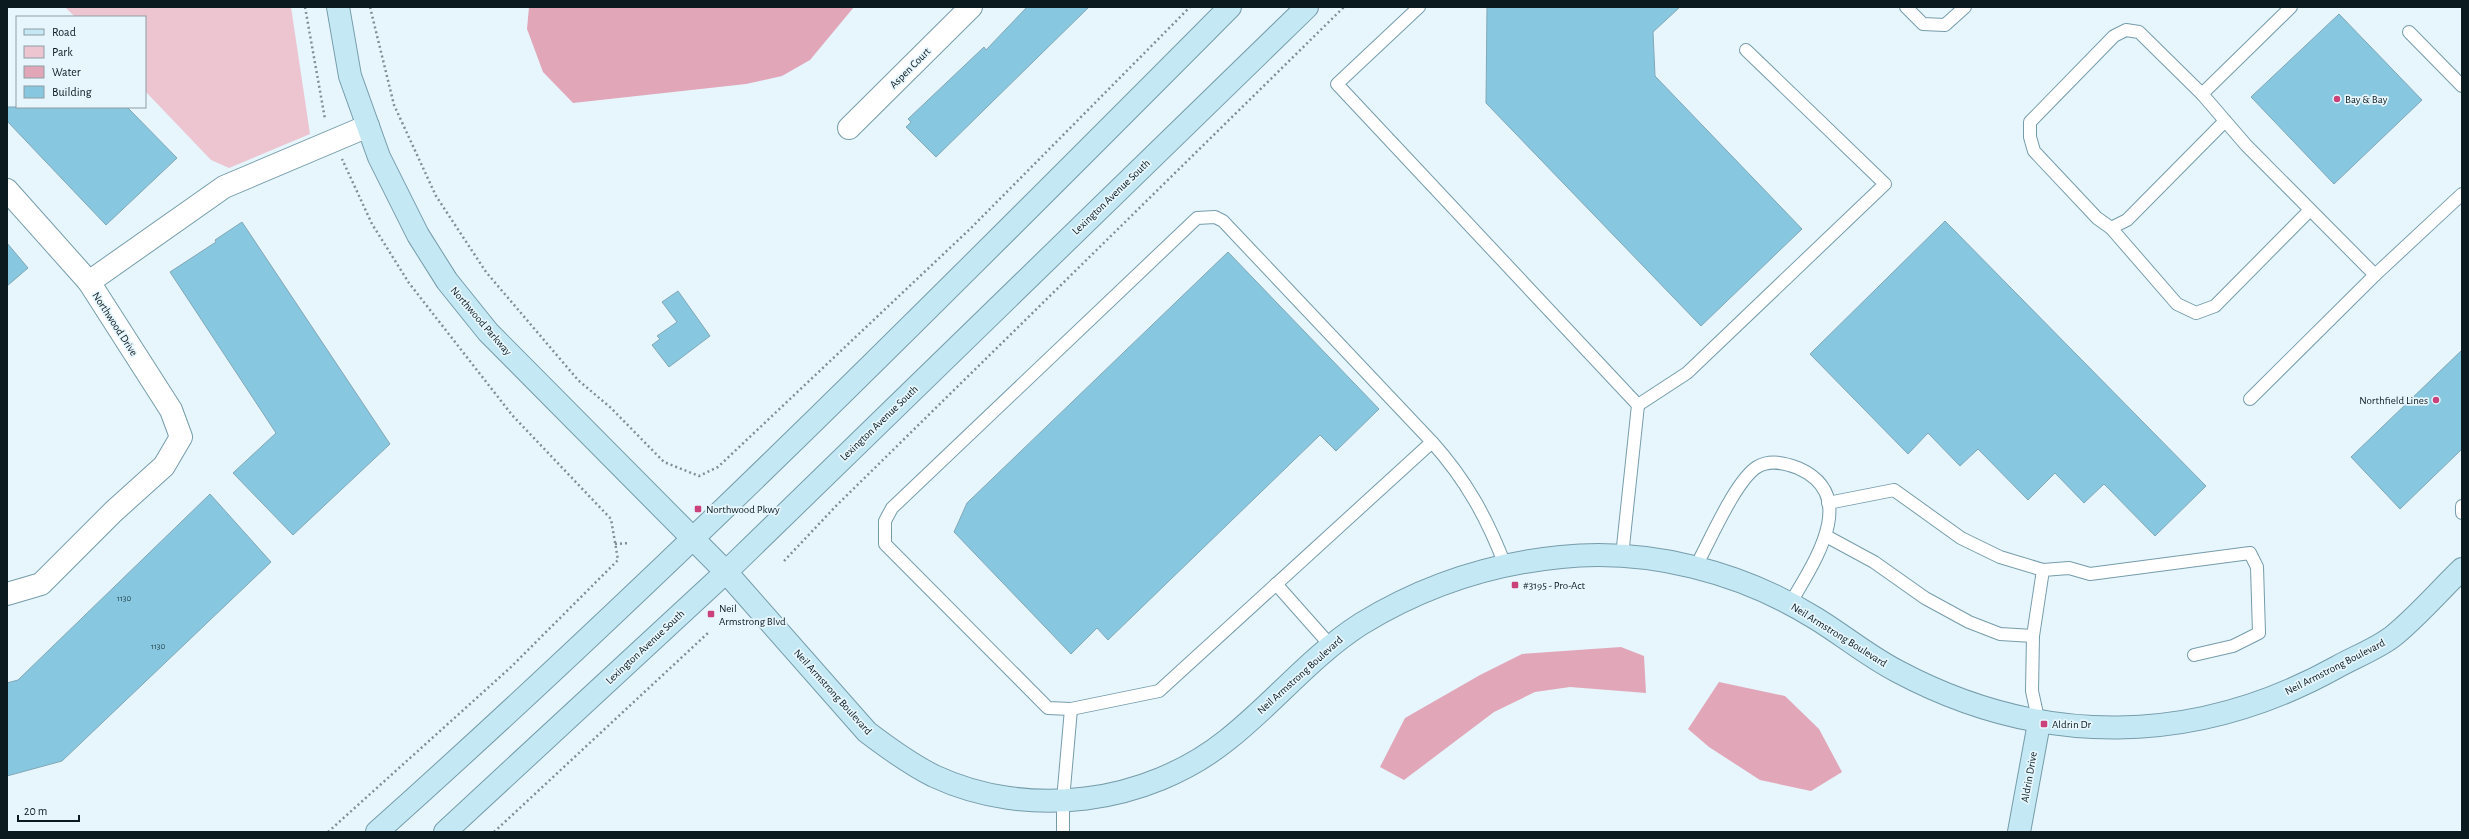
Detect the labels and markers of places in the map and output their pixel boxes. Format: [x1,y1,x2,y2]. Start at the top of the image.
marker: Bay & Bay [2332,94,2342,104]
place label: Bay & Bay [2345,94,2388,105]
place label: Northfield Lines [2359,395,2428,406]
marker: Northfield Lines [2431,395,2441,405]
marker: Northwood Pkwy [693,504,703,514]
place label: Northwood Pkwy [706,504,780,515]
marker: #3195 - Pro-Act [1510,580,1520,590]
place label: #3195 - Pro-Act [1523,580,1585,591]
place label: Neil Armstrong Blvd [719,603,786,627]
marker: Neil Armstrong Blvd [706,609,716,619]
marker: Aldrin Dr [2039,719,2049,729]
place label: Aldrin Dr [2052,719,2092,730]

